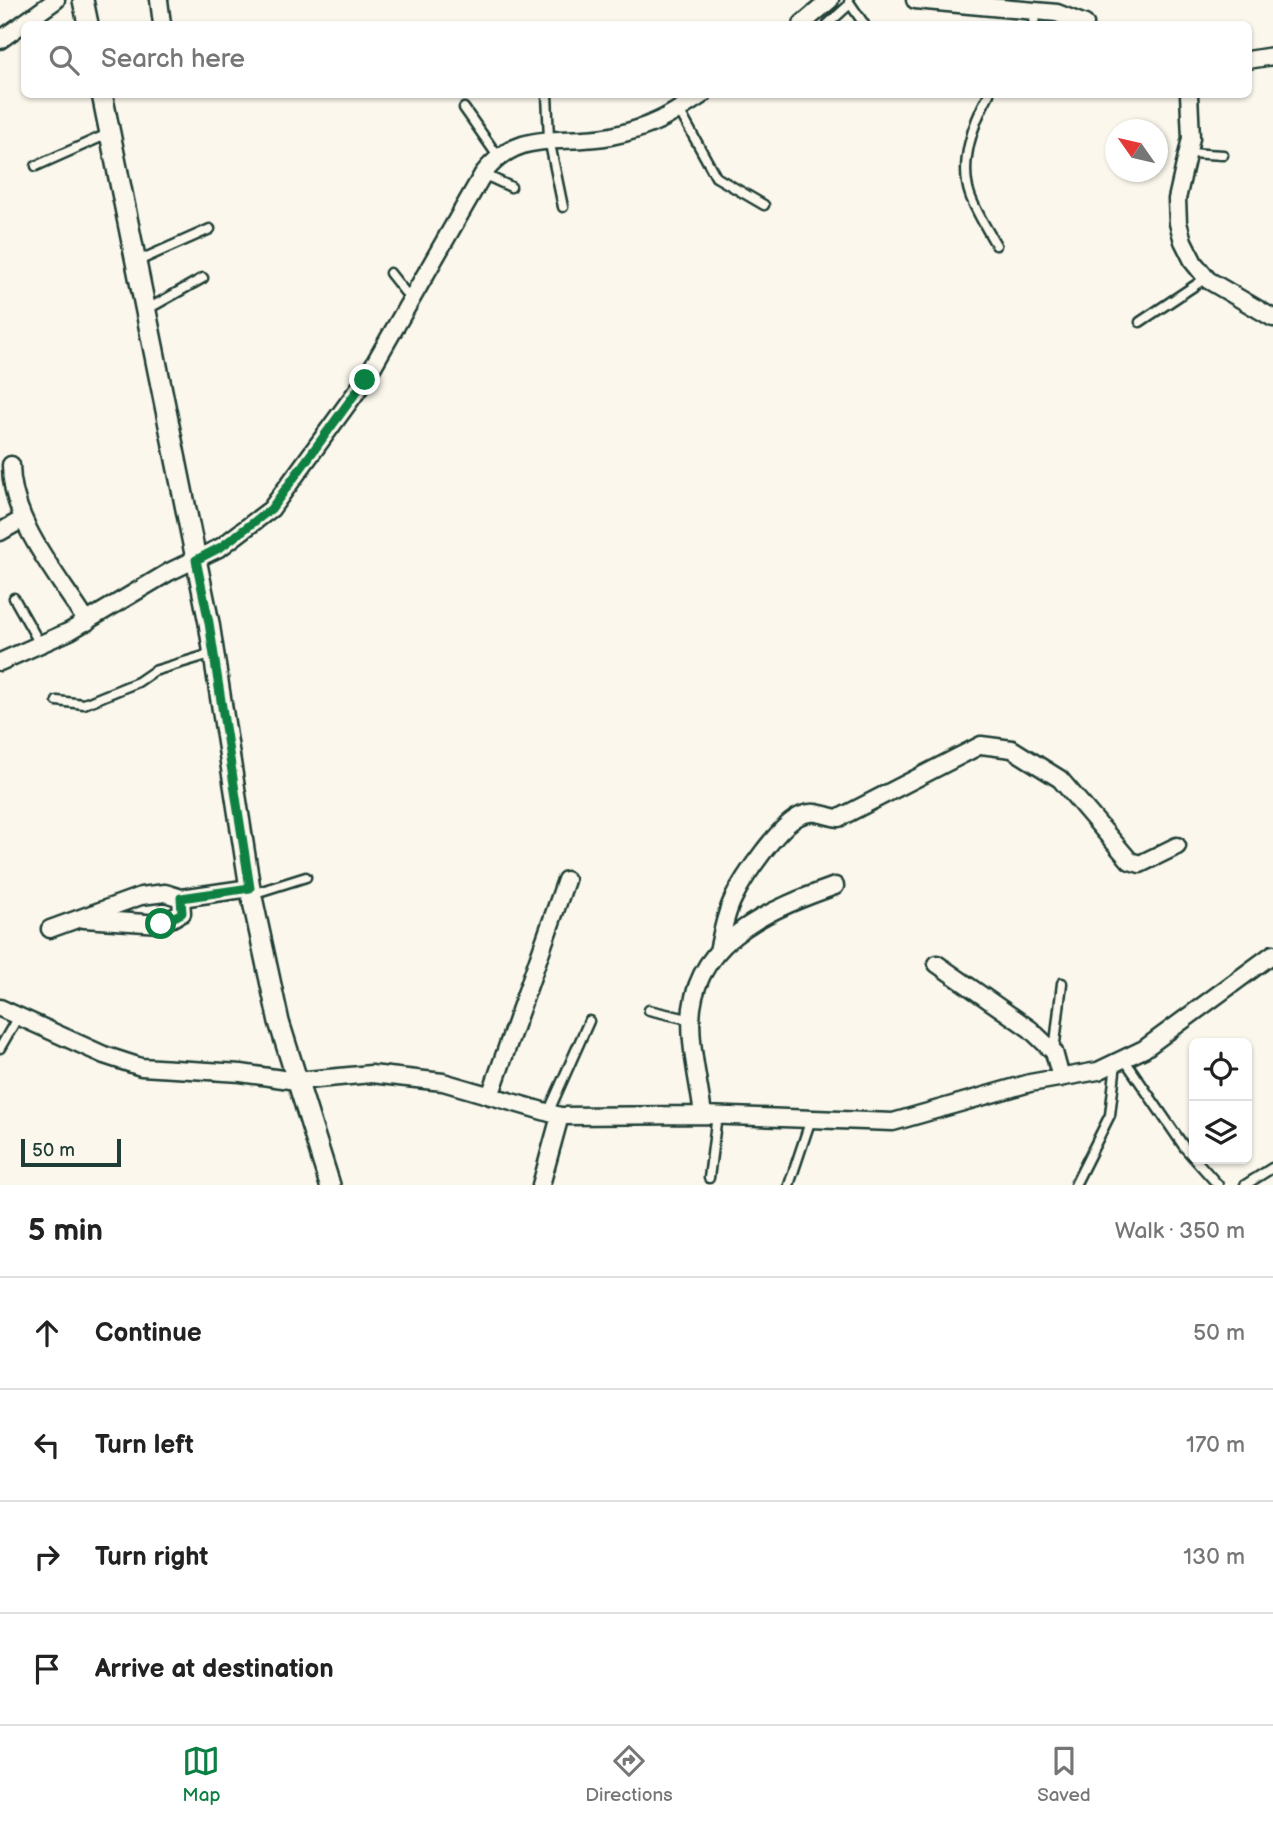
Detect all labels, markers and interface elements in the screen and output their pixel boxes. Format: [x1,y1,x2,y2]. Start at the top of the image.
search box [21,21,1252,98]
icon: search [45,41,83,79]
text: Search here [101,44,245,75]
north arrow [1105,119,1168,182]
route end [349,364,380,395]
route start [145,908,176,939]
map controls [1189,1038,1252,1164]
button: locate [1189,1038,1252,1101]
button: layers [1189,1101,1252,1164]
scale bar [21,1136,121,1168]
text: 50 m [32,1139,75,1162]
text: 5 min [28,1213,103,1249]
text: Walk · 350 m [1115,1217,1245,1245]
icon: ahead [28,1314,66,1352]
text: Continue [95,1318,202,1349]
text: 50 m [1193,1319,1245,1347]
icon: left [28,1426,66,1464]
text: Turn left [95,1430,194,1461]
text: 170 m [1186,1431,1245,1459]
icon: right [28,1538,66,1576]
text: Turn right [95,1542,208,1573]
text: 130 m [1183,1543,1245,1571]
icon: arrive [28,1650,66,1688]
text: Arrive at destination [95,1654,334,1685]
tab: Map [182,1742,221,1807]
tab: Directions [585,1742,673,1807]
tab: Saved [1037,1742,1091,1807]

